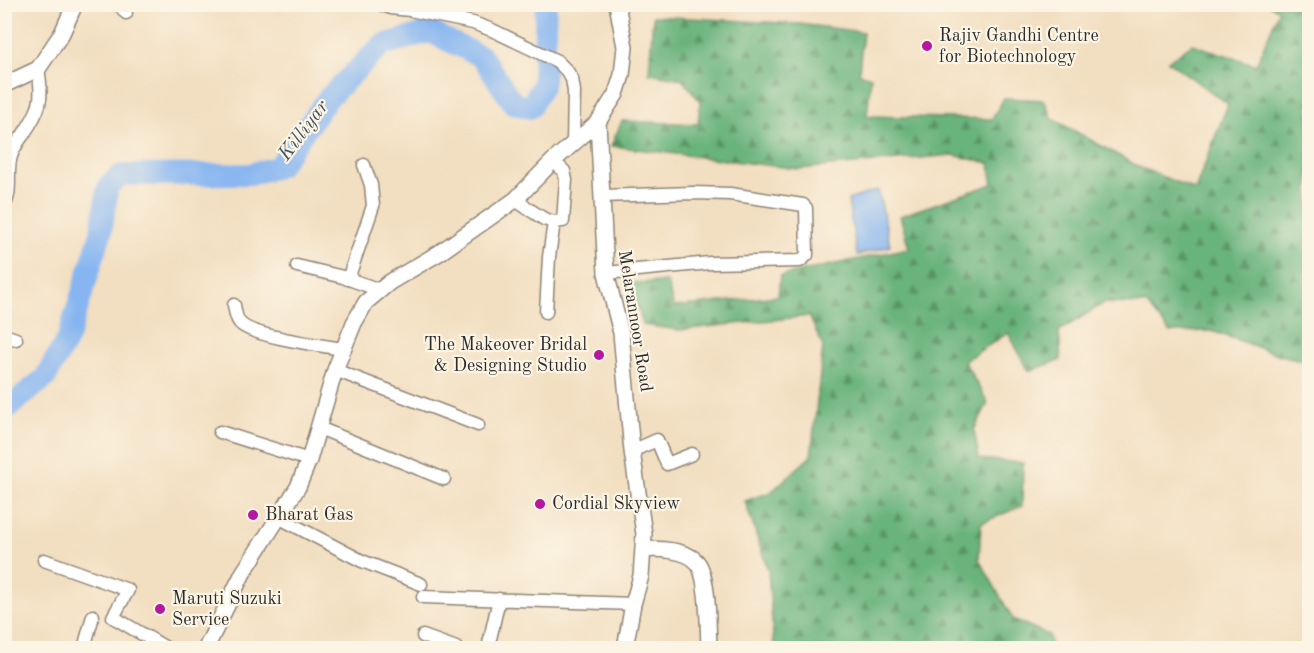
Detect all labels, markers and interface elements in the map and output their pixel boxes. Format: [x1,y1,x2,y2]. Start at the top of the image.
place label: Rajiv Gandhi Centre for Biotechnology [939,27,1099,66]
marker: Rajiv Gandhi Centre for Biotechnology [920,39,934,53]
water label: Killiyar [274,97,333,166]
street label: Melarannoor Road [615,249,655,393]
place label: The Makeover Bridal & Designing Studio [424,336,587,375]
marker: The Makeover Bridal & Designing Studio [592,348,606,362]
place label: Cordial Skyview [552,495,680,513]
marker: Cordial Skyview [533,497,547,511]
place label: Bharat Gas [265,506,354,524]
marker: Bharat Gas [246,508,260,522]
place label: Maruti Suzuki Service [172,590,282,629]
marker: Maruti Suzuki Service [153,602,167,616]

